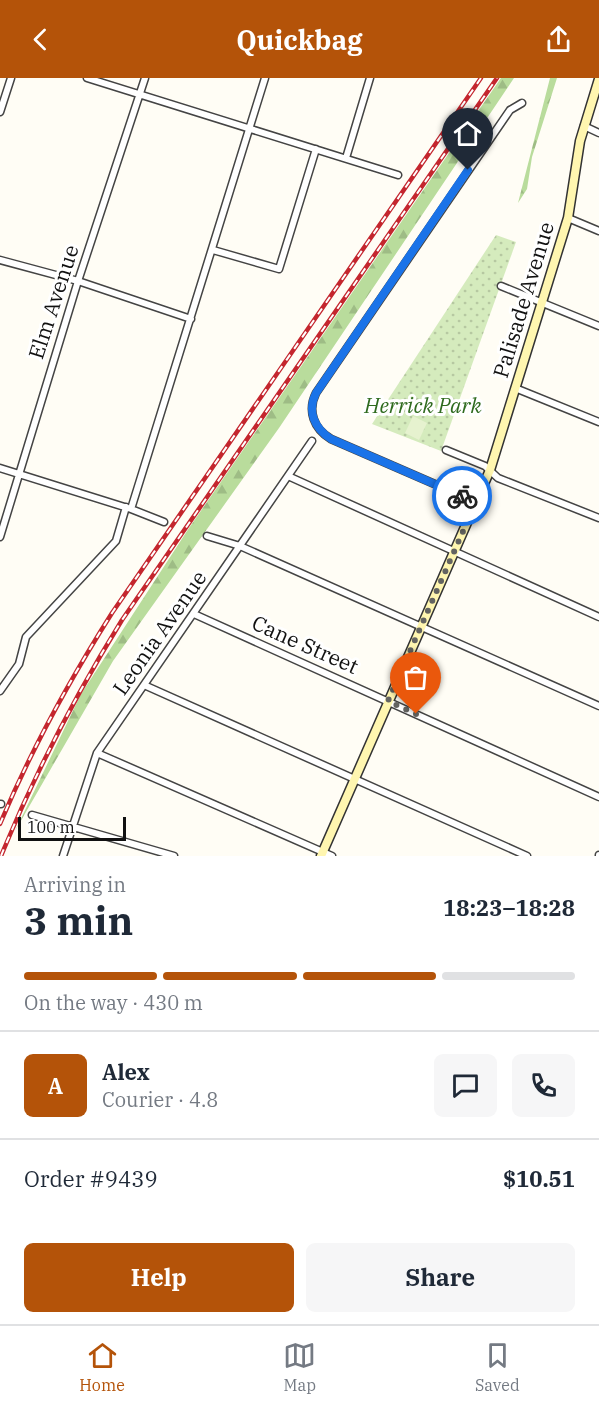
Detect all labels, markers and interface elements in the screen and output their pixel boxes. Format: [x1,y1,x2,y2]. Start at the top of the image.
text: Quickbag [236,22,363,57]
icon: back [24,23,57,56]
icon: share [542,23,575,56]
pin [442,108,493,170]
icon: home [451,117,484,150]
street label: Palisade Avenue [486,218,560,381]
street label: Elm Avenue [21,241,85,362]
park label: Herrick Park [363,391,483,419]
courier [432,466,492,526]
icon: bike [446,480,479,513]
street label: Leonia Avenue [106,565,212,700]
street label: Cane Street [248,608,363,680]
pin [390,652,441,714]
icon: bag [399,661,432,694]
scale bar [18,814,126,842]
text: 100 m [27,817,75,837]
text: Arriving in [24,871,126,898]
text: 18:23–18:28 [443,893,575,922]
text: 3 min [24,895,133,946]
text: On the way · 430 m [24,989,203,1016]
button: chat [434,1054,497,1117]
button: phone [512,1054,575,1117]
text: Alex [102,1057,150,1086]
text: A [48,1071,63,1100]
text: Courier · 4.8 [102,1086,218,1113]
text: Order #9439 [24,1164,158,1193]
text: $10.51 [503,1164,575,1193]
button: Help [24,1243,294,1312]
button: Share [306,1243,575,1312]
tab: Home [79,1339,125,1395]
tab: Map [283,1339,316,1395]
tab: Saved [475,1339,520,1395]

